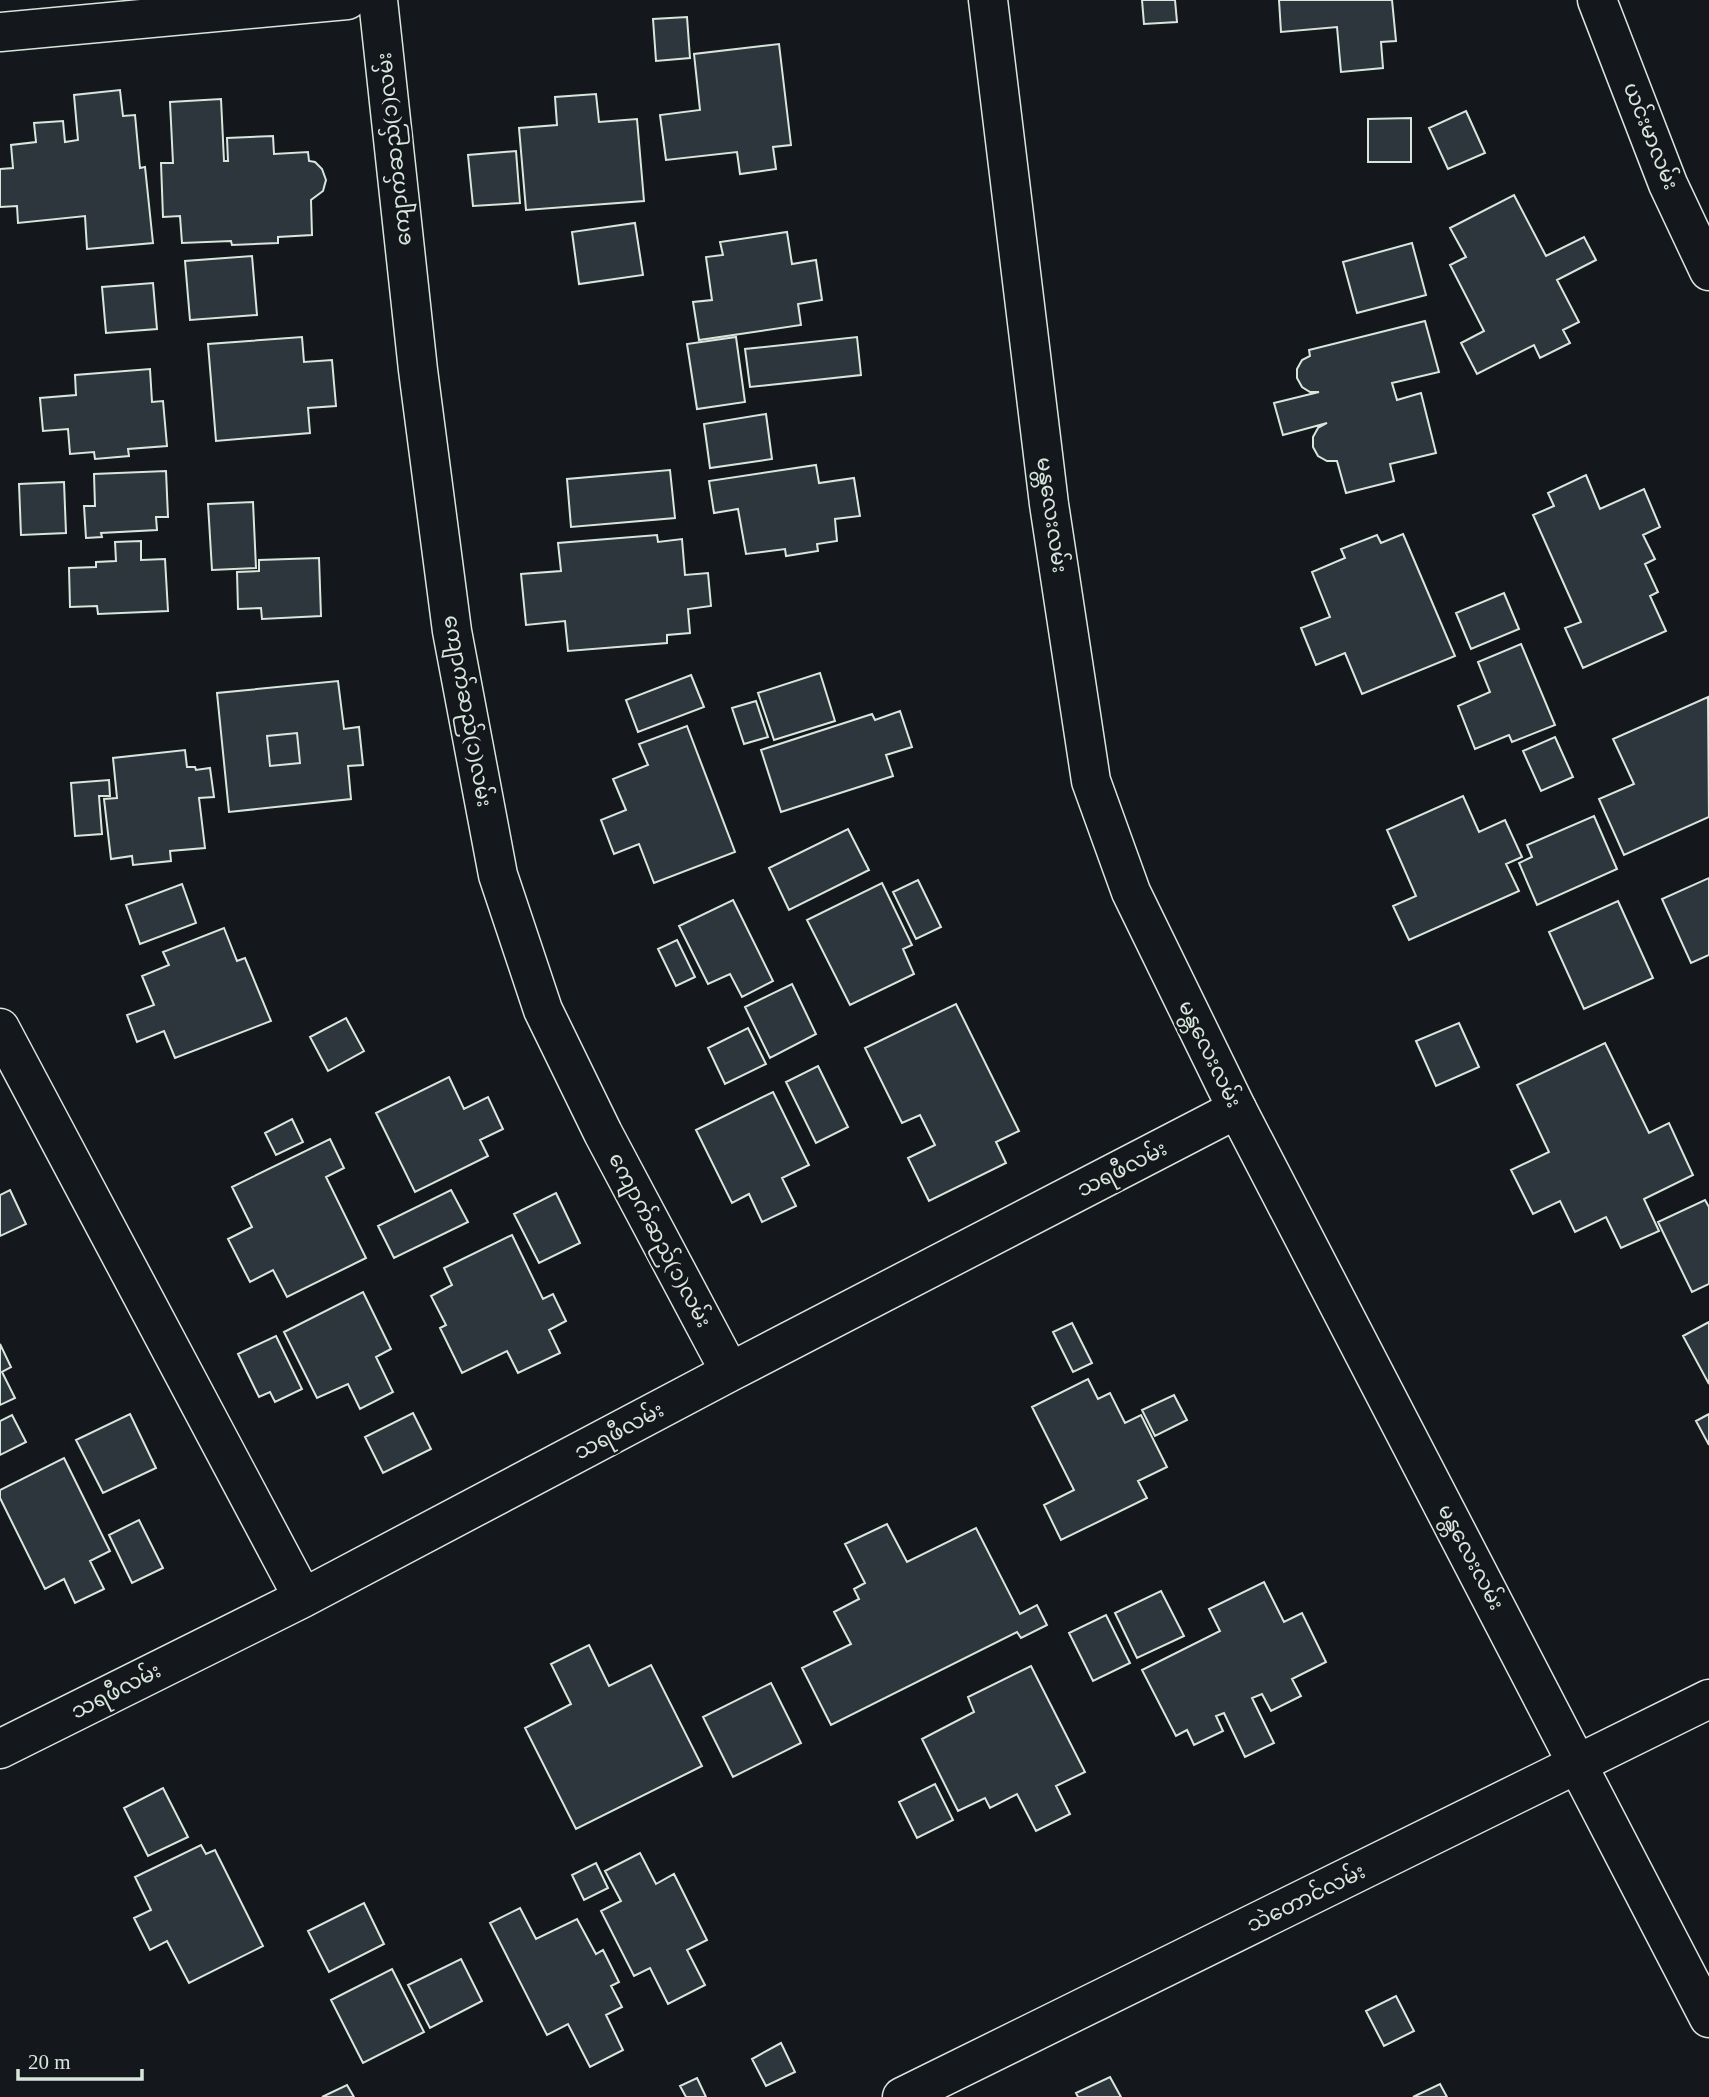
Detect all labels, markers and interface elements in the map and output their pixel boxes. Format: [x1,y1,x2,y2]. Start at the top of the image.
street label: ကျောက်ဆည်(၁)လမ်း [368,51,422,247]
street label: ယင်းမာလမ်း [1619,77,1687,193]
street label: မန္တလေးလမ်း [1027,455,1076,575]
street label: ကျောက်ဆည်(၁)လမ်း [433,613,501,810]
street label: မန္တလေးလမ်း [1169,995,1250,1114]
street label: သရဖီလမ်း [1071,1133,1173,1206]
street label: ကျောက်ဆည်(၁)လမ်း [599,1147,720,1334]
street label: သရဖီလမ်း [568,1394,670,1469]
street label: မန္တလေးလမ်း [1429,1498,1512,1616]
street label: သရဖီလမ်း [65,1655,167,1728]
street label: သဲတောင်လမ်း [1241,1855,1369,1937]
scale bar [18,2038,142,2082]
text: 20 m [28,2050,71,2074]

